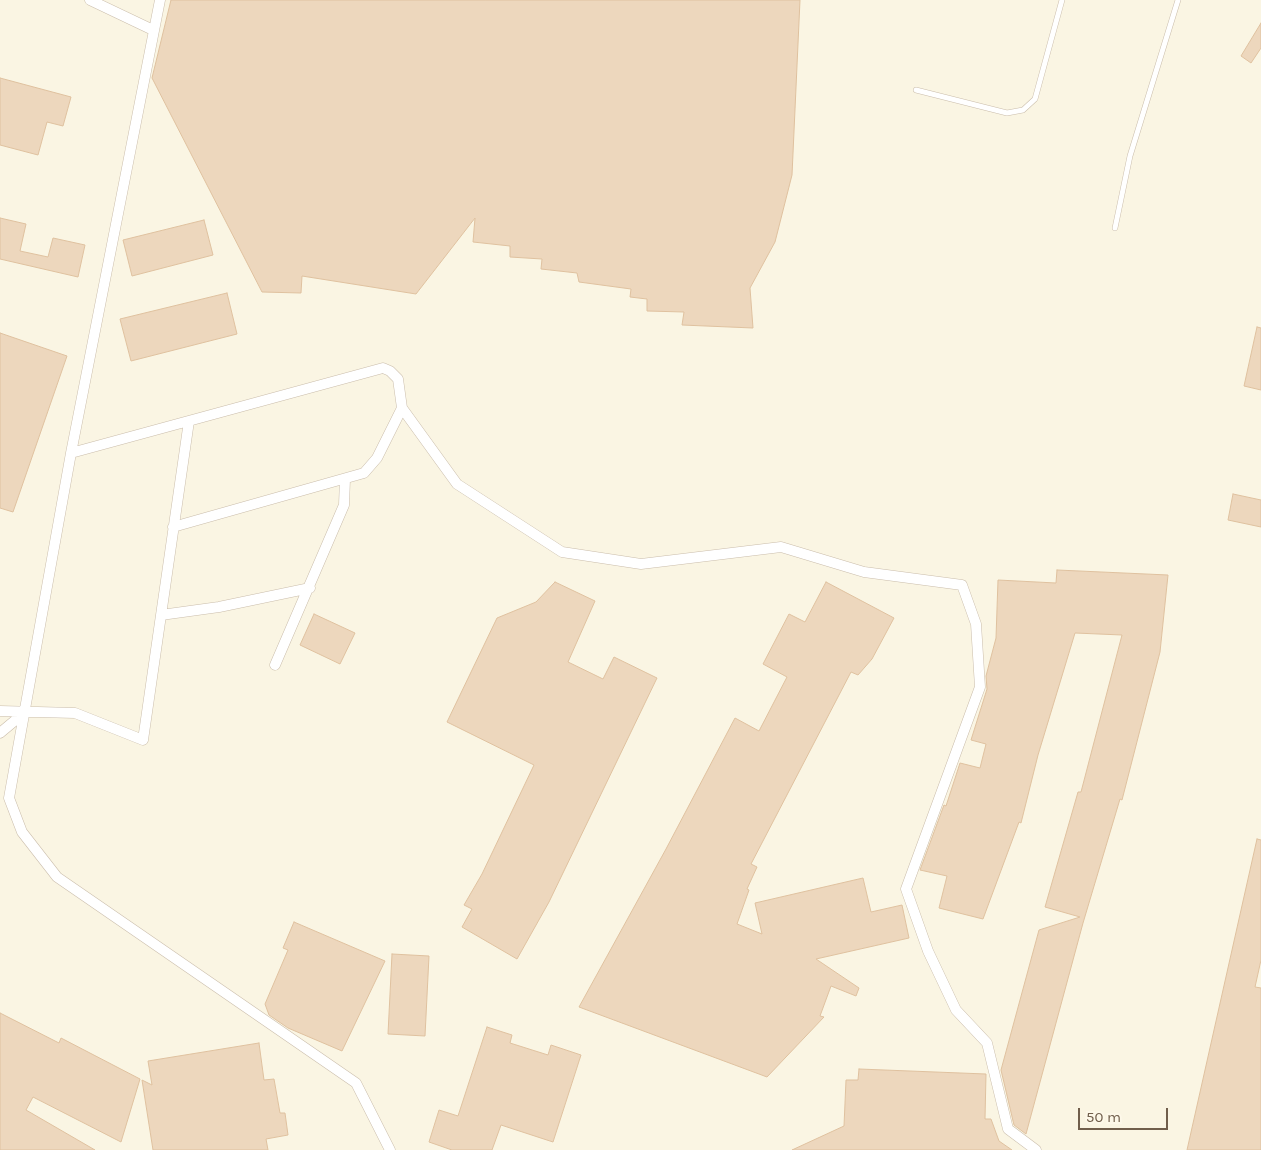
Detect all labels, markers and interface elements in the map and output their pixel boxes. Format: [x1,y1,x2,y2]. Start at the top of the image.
scale bar [1081,1098,1171,1130]
text: 50 m [1086,1108,1121,1126]

